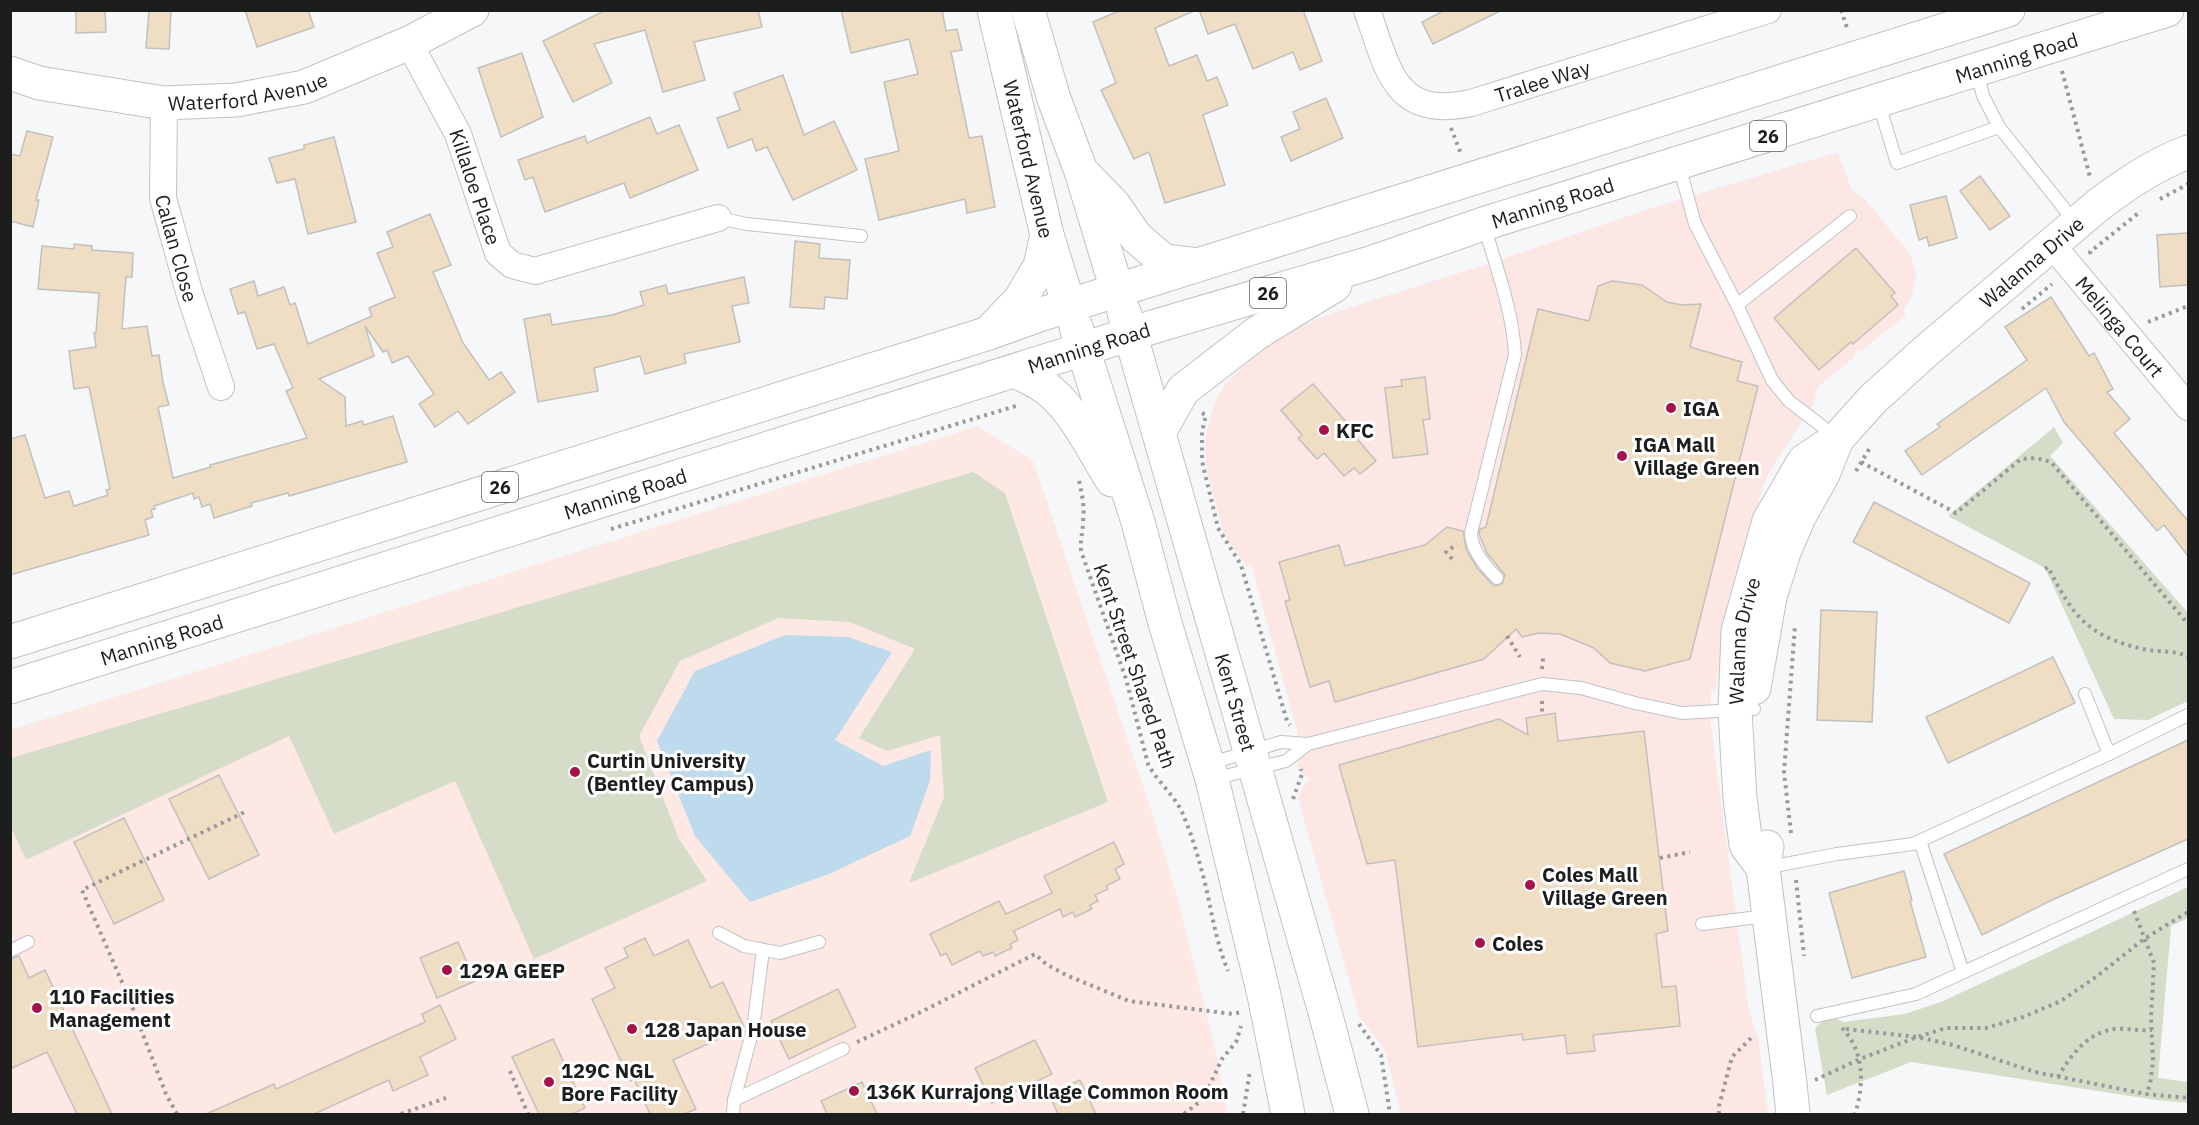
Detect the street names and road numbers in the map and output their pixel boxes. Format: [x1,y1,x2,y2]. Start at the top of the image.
street label: Manning Road [1952,25,2081,89]
street label: Tralee Way [1491,53,1593,108]
street label: Waterford Avenue [167,65,332,116]
street label: Waterford Avenue [997,77,1061,241]
road number: 26 [1750,121,1786,151]
street label: Killaloe Place [444,125,508,248]
street label: Manning Road [1488,170,1617,234]
street label: Callan Close [149,191,205,306]
street label: Walanna Drive [1973,210,2089,314]
street label: Melinga Court [2070,270,2170,383]
road number: 26 [1250,278,1286,308]
street label: Manning Road [1024,315,1154,379]
street label: Manning Road [560,461,690,525]
road number: 26 [482,472,518,502]
street label: Kent Street Shared Path [1087,560,1183,772]
street label: Walanna Drive [1722,574,1766,705]
street label: Manning Road [97,607,226,671]
street label: Kent Street [1209,650,1263,755]

